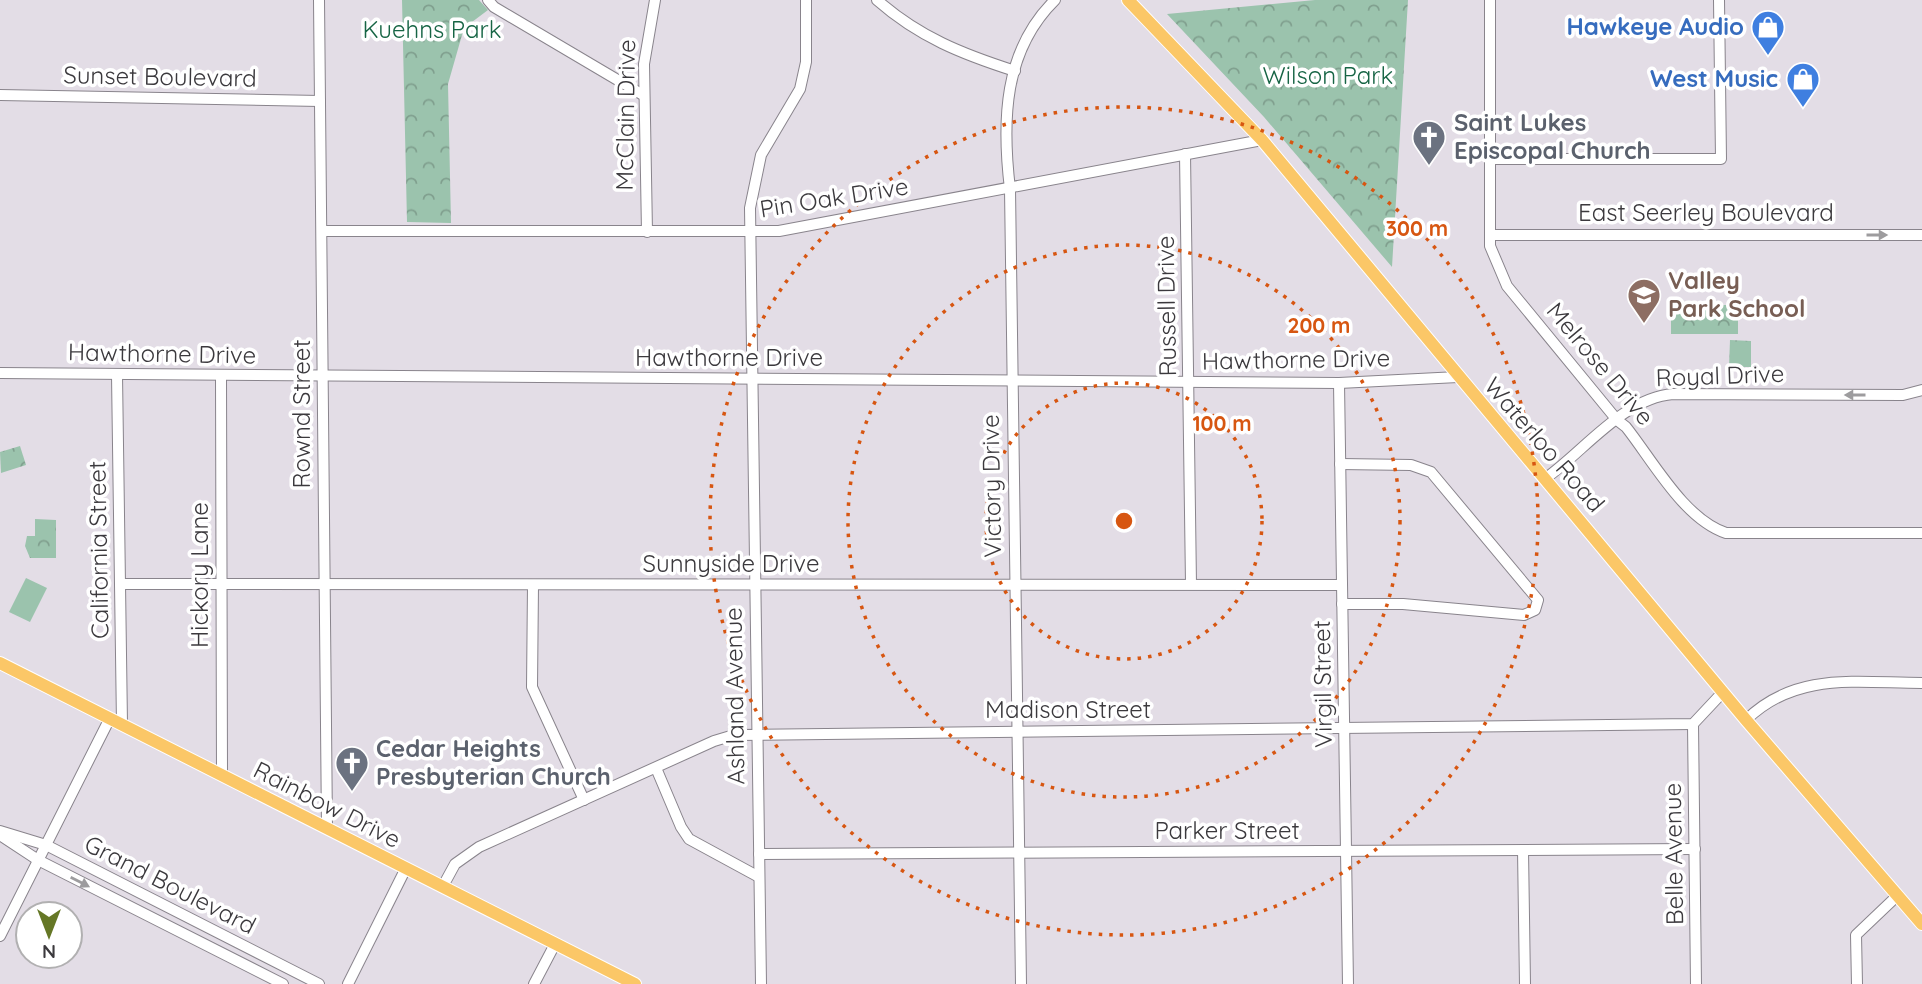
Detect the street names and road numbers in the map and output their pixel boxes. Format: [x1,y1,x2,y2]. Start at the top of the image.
street label: McClain Drive [609,39,641,191]
street label: Sunset Boulevard [63,59,257,93]
street label: Pin Oak Drive [757,170,910,224]
street label: East Seerley Boulevard [1578,197,1834,227]
street label: Russell Drive [1150,235,1182,377]
street label: Melrose Drive [1541,296,1661,431]
street label: Hawthorne Drive [68,336,256,370]
street label: Rownd Street [286,339,316,489]
street label: Hawthorne Drive [635,342,823,372]
street label: Hawthorne Drive [1202,342,1390,376]
street label: Royal Drive [1655,358,1785,392]
street label: Waterloo Road [1478,371,1611,518]
street label: Victory Drive [975,414,1007,558]
street label: California Street [81,461,115,639]
street label: Hickory Lane [184,502,214,648]
street label: Sunnyside Drive [643,548,819,578]
street label: Ashland Avenue [717,607,751,785]
street label: Virgil Street [1306,620,1338,748]
street label: Madison Street [985,694,1151,724]
street label: Rainbow Drive [249,754,406,854]
street label: Belle Avenue [1657,783,1689,925]
street label: Parker Street [1154,815,1300,845]
street label: Grand Boulevard [80,828,261,940]

